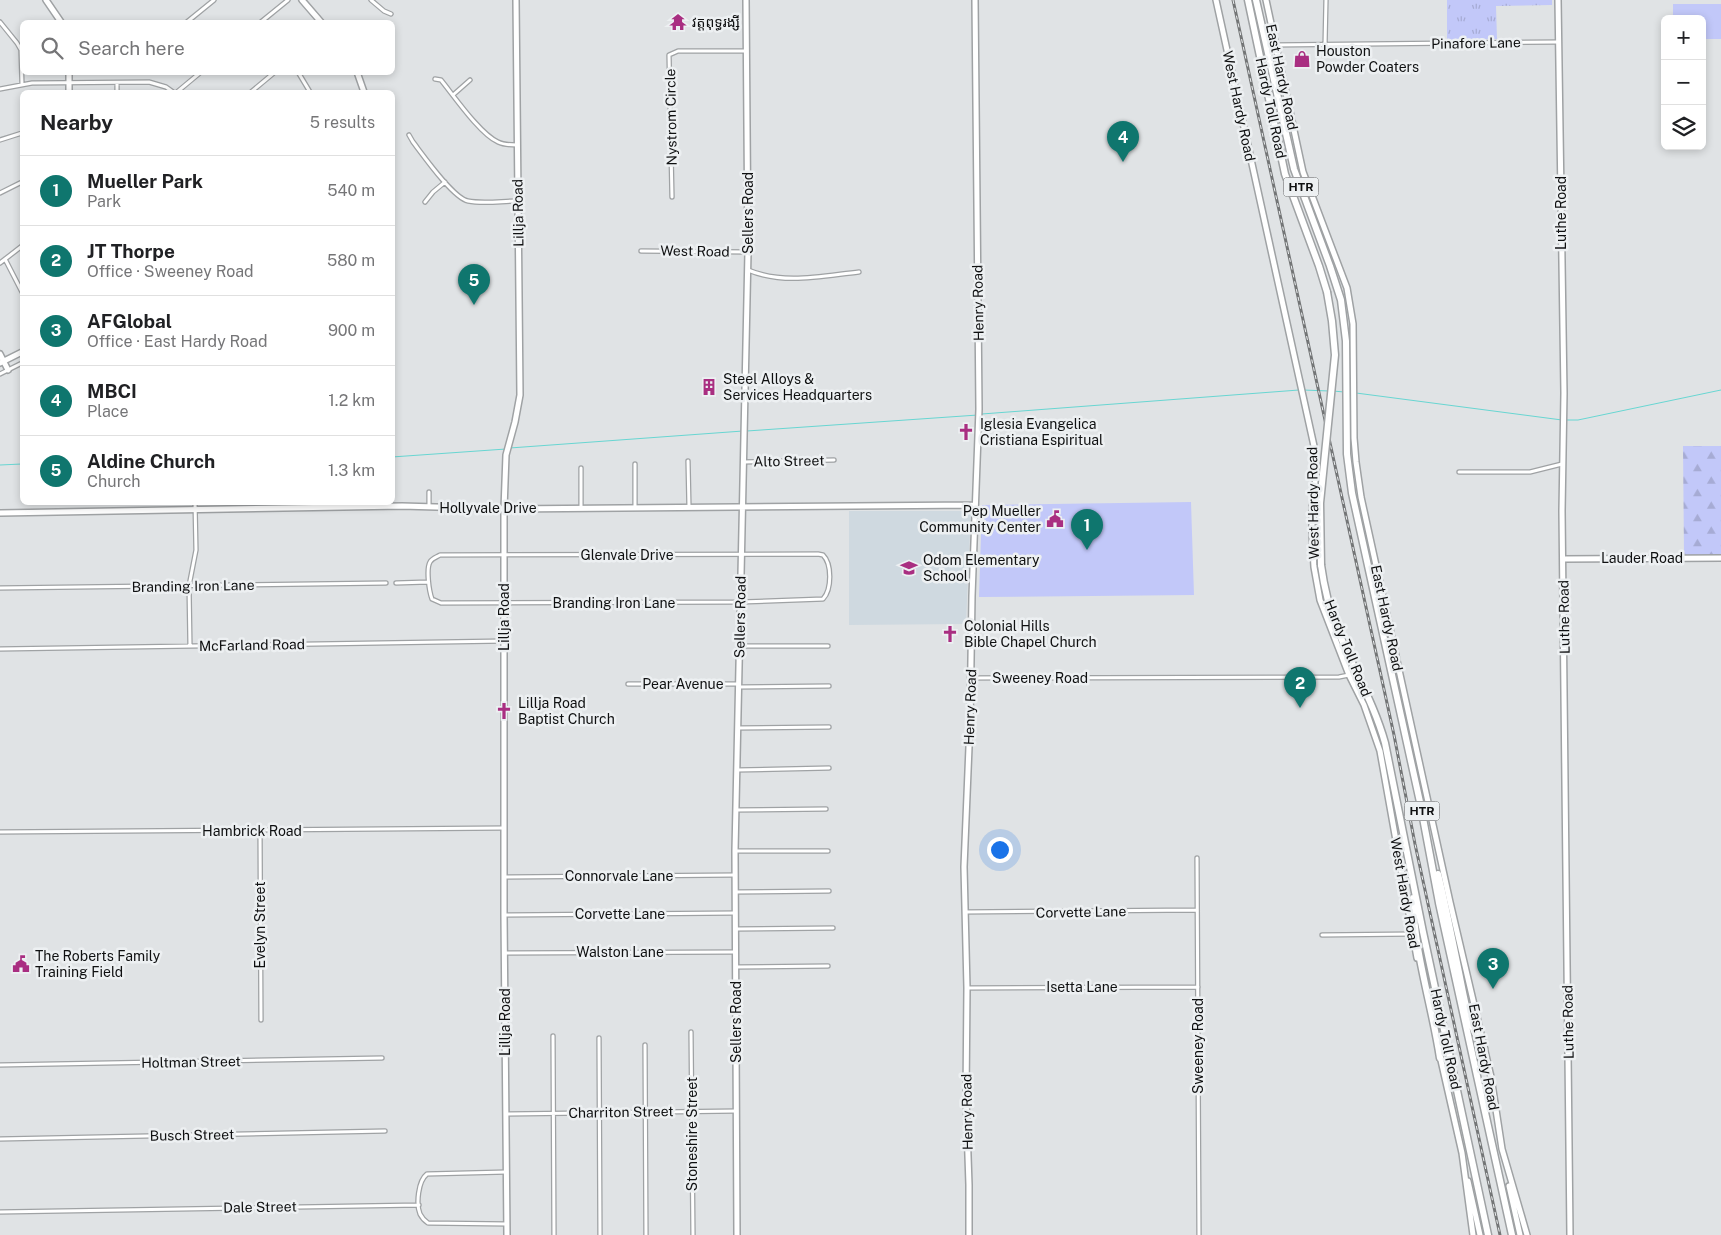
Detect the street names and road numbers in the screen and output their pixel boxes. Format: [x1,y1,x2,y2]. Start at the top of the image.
street label: East Hardy Road [1263,22,1301,132]
street label: Pinafore Lane [1431,34,1521,52]
street label: West Hardy Road [1219,49,1259,163]
street label: Hardy Toll Road [1252,56,1290,160]
street label: Nystrom Circle [662,68,680,166]
street label: Sellers Road [740,172,756,254]
street label: Luthe Road [1553,176,1569,250]
road number: HTR [1284,178,1318,196]
street label: Lillja Road [509,179,527,247]
street label: West Road [660,242,730,260]
street label: Henry Road [969,265,987,341]
street label: West Hardy Road [1304,447,1322,559]
street label: Alto Street [753,452,825,470]
street label: Hollyvale Drive [439,500,537,516]
street label: Glenvale Drive [580,547,674,563]
street label: Lauder Road [1601,550,1683,566]
street label: East Hardy Road [1368,563,1406,673]
street label: Sellers Road [731,576,749,658]
street label: Branding Iron Lane [131,577,255,595]
street label: Luthe Road [1555,580,1573,654]
street label: Lillja Road [496,583,512,651]
street label: Branding Iron Lane [553,595,676,611]
street label: Hardy Toll Road [1321,597,1375,699]
street label: McFarland Road [199,636,305,654]
street label: Henry Road [961,669,979,745]
street label: Sweeney Road [992,670,1088,686]
street label: Pear Avenue [642,676,724,692]
road number: HTR [1404,801,1440,820]
street label: Hambrick Road [202,823,302,839]
street label: West Hardy Road [1387,836,1423,950]
street label: Connorvale Lane [565,868,673,884]
street label: Evelyn Street [252,881,268,969]
street label: Corvette Lane [1036,903,1126,921]
street label: Corvette Lane [575,906,665,922]
street label: Walston Lane [576,944,664,960]
street label: Isetta Lane [1046,979,1118,995]
street label: Sellers Road [728,981,744,1063]
street label: Luthe Road [1559,985,1577,1059]
street label: Hardy Toll Road [1427,987,1465,1091]
street label: Lillja Road [497,988,513,1056]
street label: Sweeney Road [1190,998,1206,1094]
street label: East Hardy Road [1466,1002,1502,1112]
street label: Holtman Street [141,1053,241,1071]
street label: Henry Road [958,1074,976,1150]
street label: Stoneshire Street [684,1077,700,1191]
street label: Charriton Street [568,1103,674,1121]
street label: Busch Street [150,1126,234,1144]
street label: Dale Street [223,1198,297,1216]

